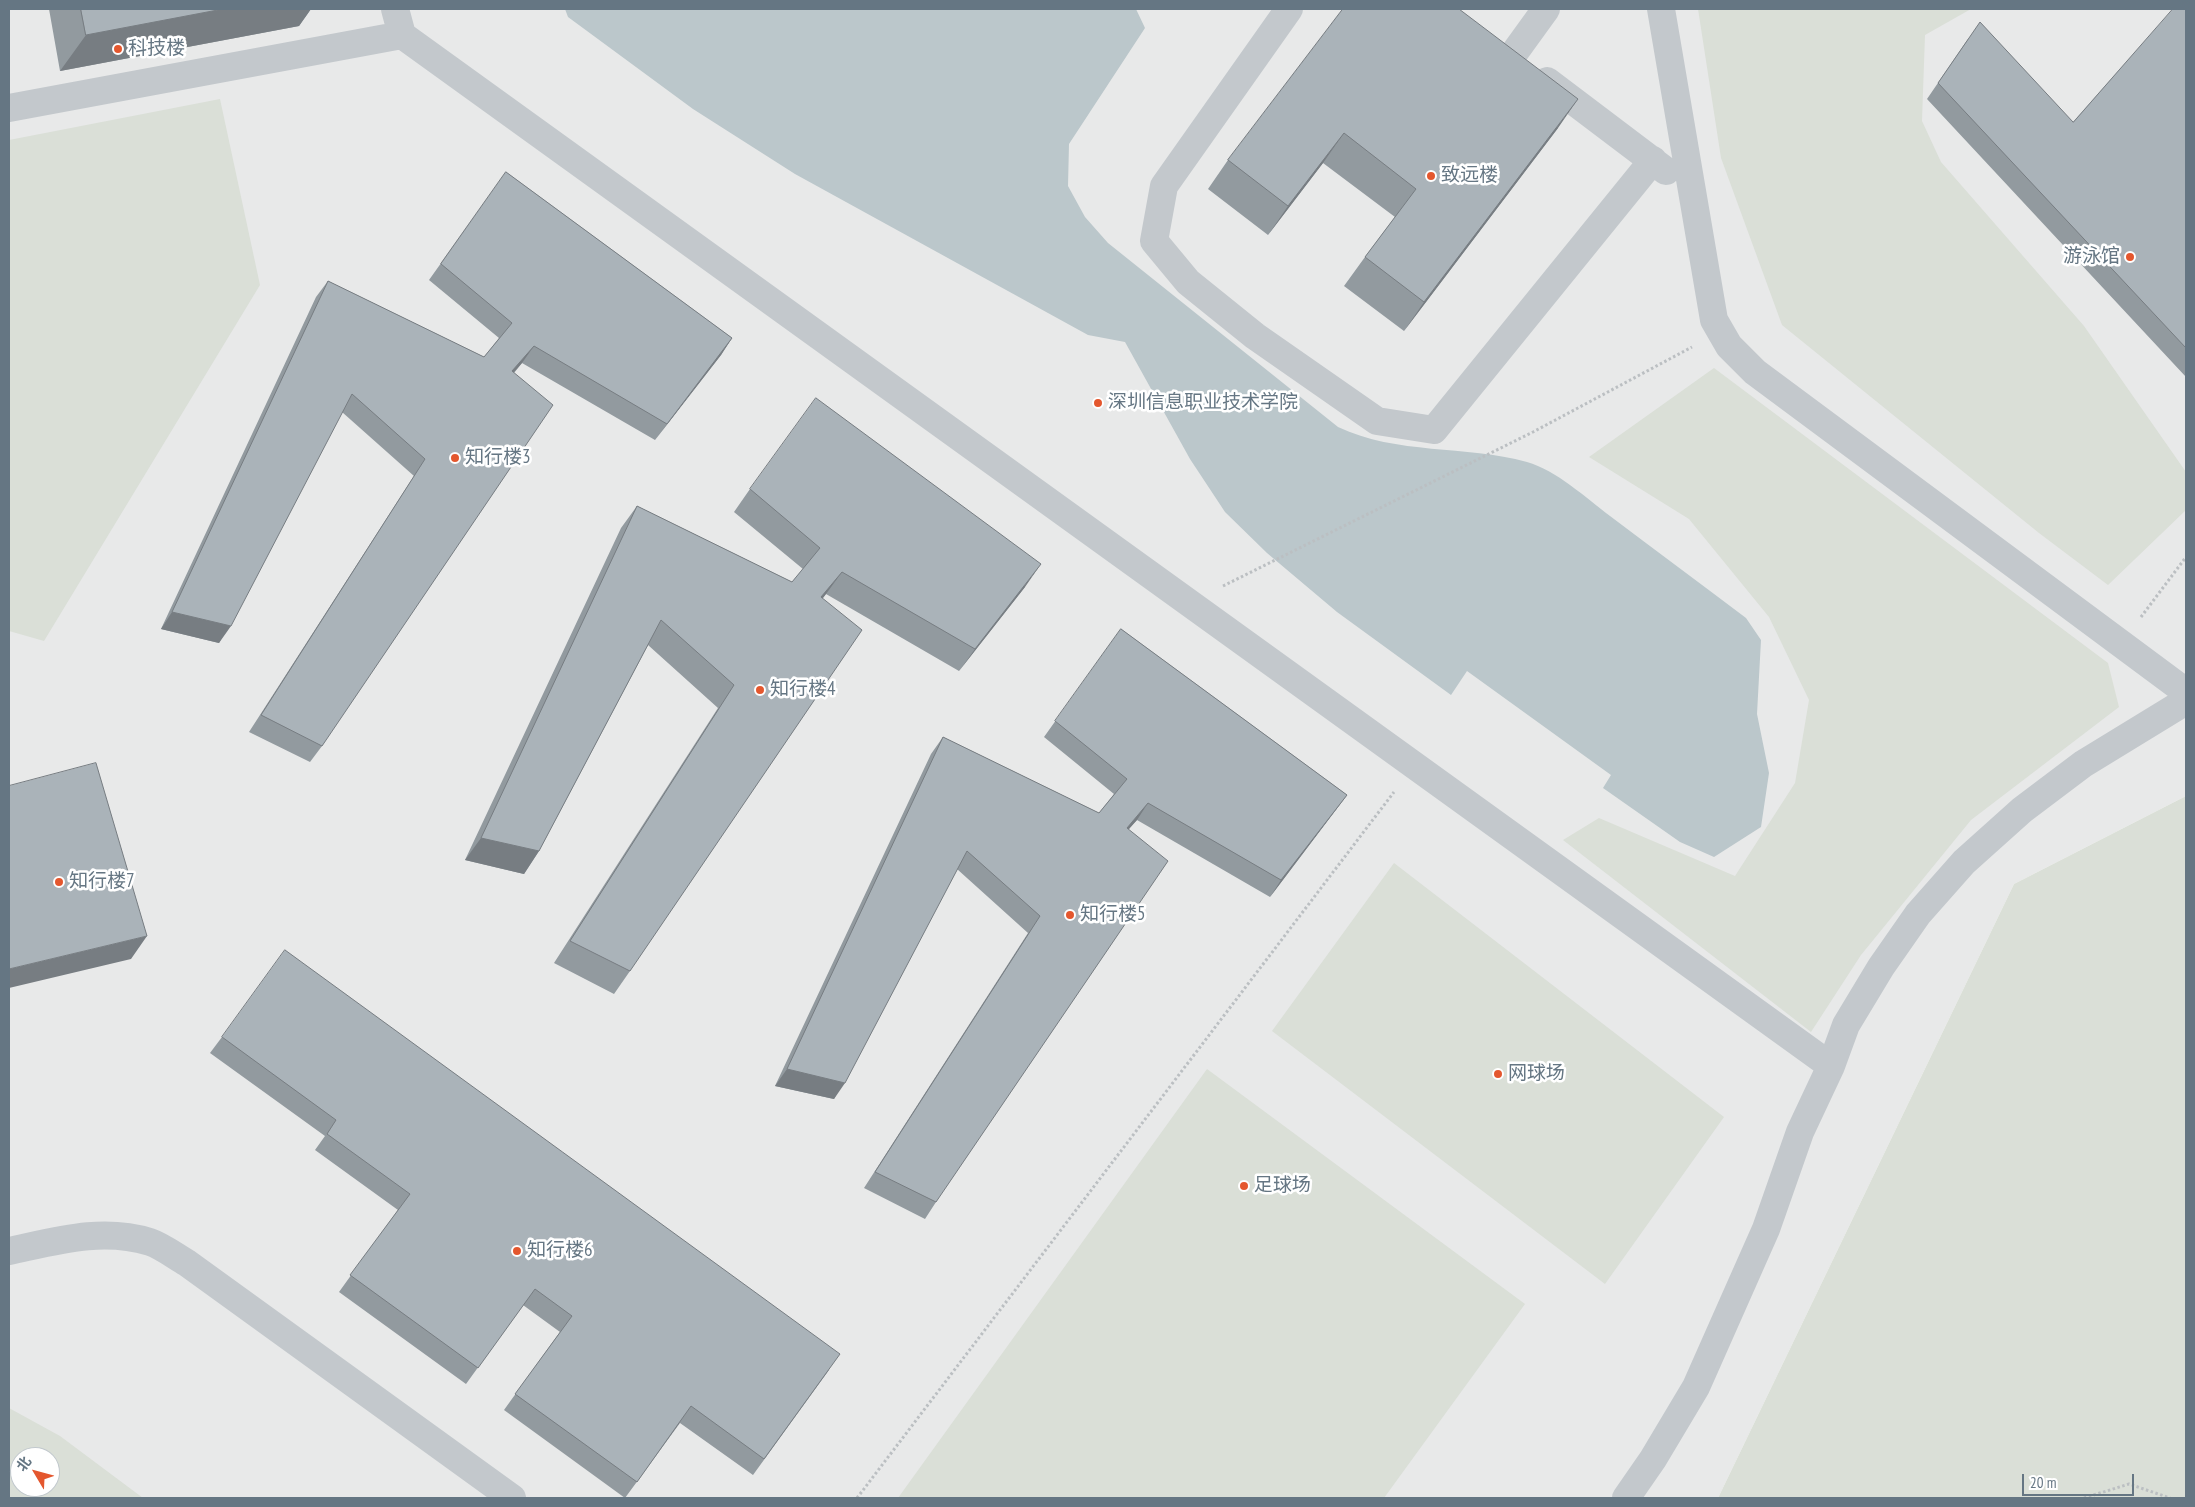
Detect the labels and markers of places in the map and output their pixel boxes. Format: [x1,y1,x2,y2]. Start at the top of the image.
place label: 科技楼 [128,38,185,60]
marker: 科技楼 [112,43,124,55]
place label: 致远楼 [1441,165,1498,187]
marker: 致远楼 [1425,170,1437,182]
place label: 游泳馆 [2063,246,2120,268]
marker: 游泳馆 [2124,251,2136,263]
place label: 深圳信息职业技术学院 [1108,392,1298,414]
marker: 深圳信息职业技术学院 [1092,397,1104,409]
place label: 知行楼3 [465,447,531,469]
marker: 知行楼3 [449,452,461,464]
place label: 知行楼4 [770,679,836,701]
marker: 知行楼4 [754,684,766,696]
place label: 知行楼7 [69,871,135,893]
marker: 知行楼7 [53,876,65,888]
place label: 知行楼5 [1080,904,1146,926]
marker: 知行楼5 [1064,909,1076,921]
place label: 网球场 [1508,1063,1565,1085]
marker: 网球场 [1492,1068,1504,1080]
place label: 足球场 [1254,1175,1311,1197]
marker: 足球场 [1238,1180,1250,1192]
place label: 知行楼6 [527,1240,593,1262]
marker: 知行楼6 [511,1245,523,1257]

